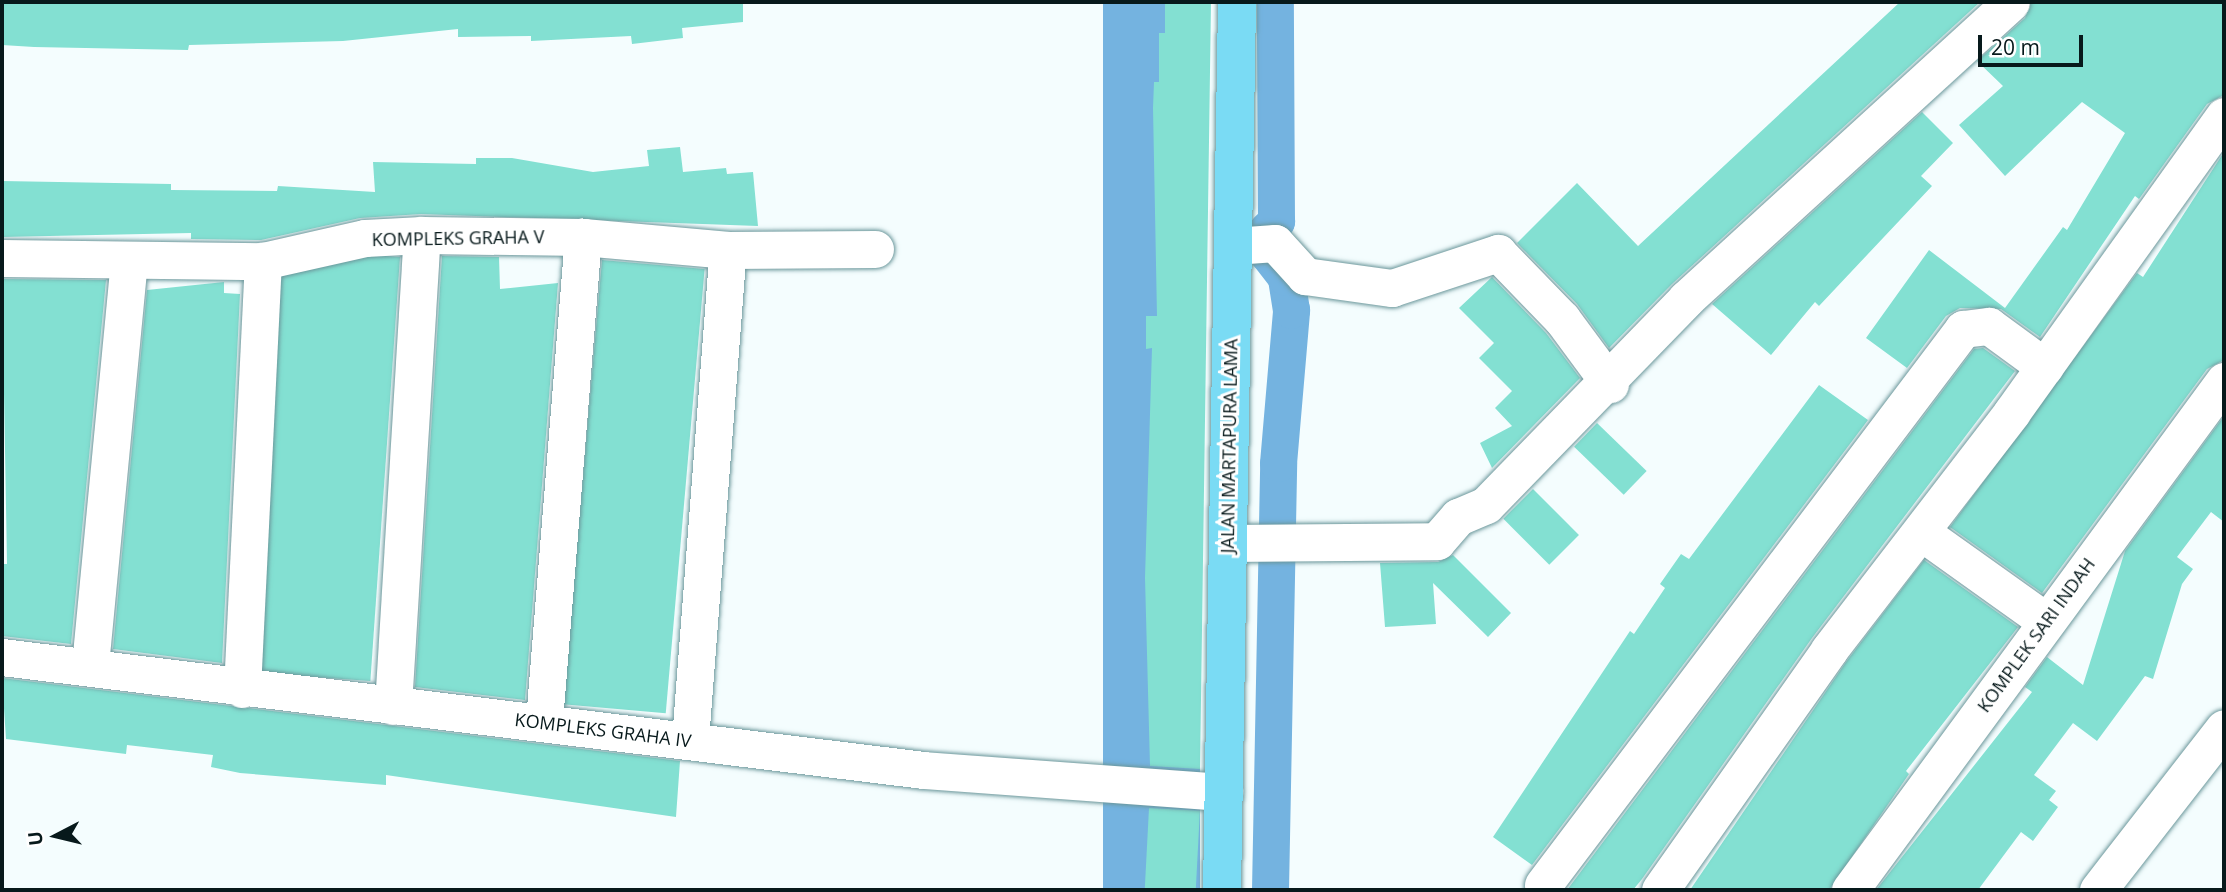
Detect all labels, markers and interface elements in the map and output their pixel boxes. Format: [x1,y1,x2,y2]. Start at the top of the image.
scale bar [1981,21,2086,65]
text: 20 m [1991,33,2040,61]
street label: KOMPLEKS GRAHA V [372,226,544,250]
street label: JALAN MARTAPURA LAMA [1216,338,1242,554]
street label: KOMPLEK SARI INDAH [1973,554,2099,716]
street label: KOMPLEKS GRAHA IV [514,708,692,752]
north arrow [21,801,91,871]
text: U [21,830,49,847]

